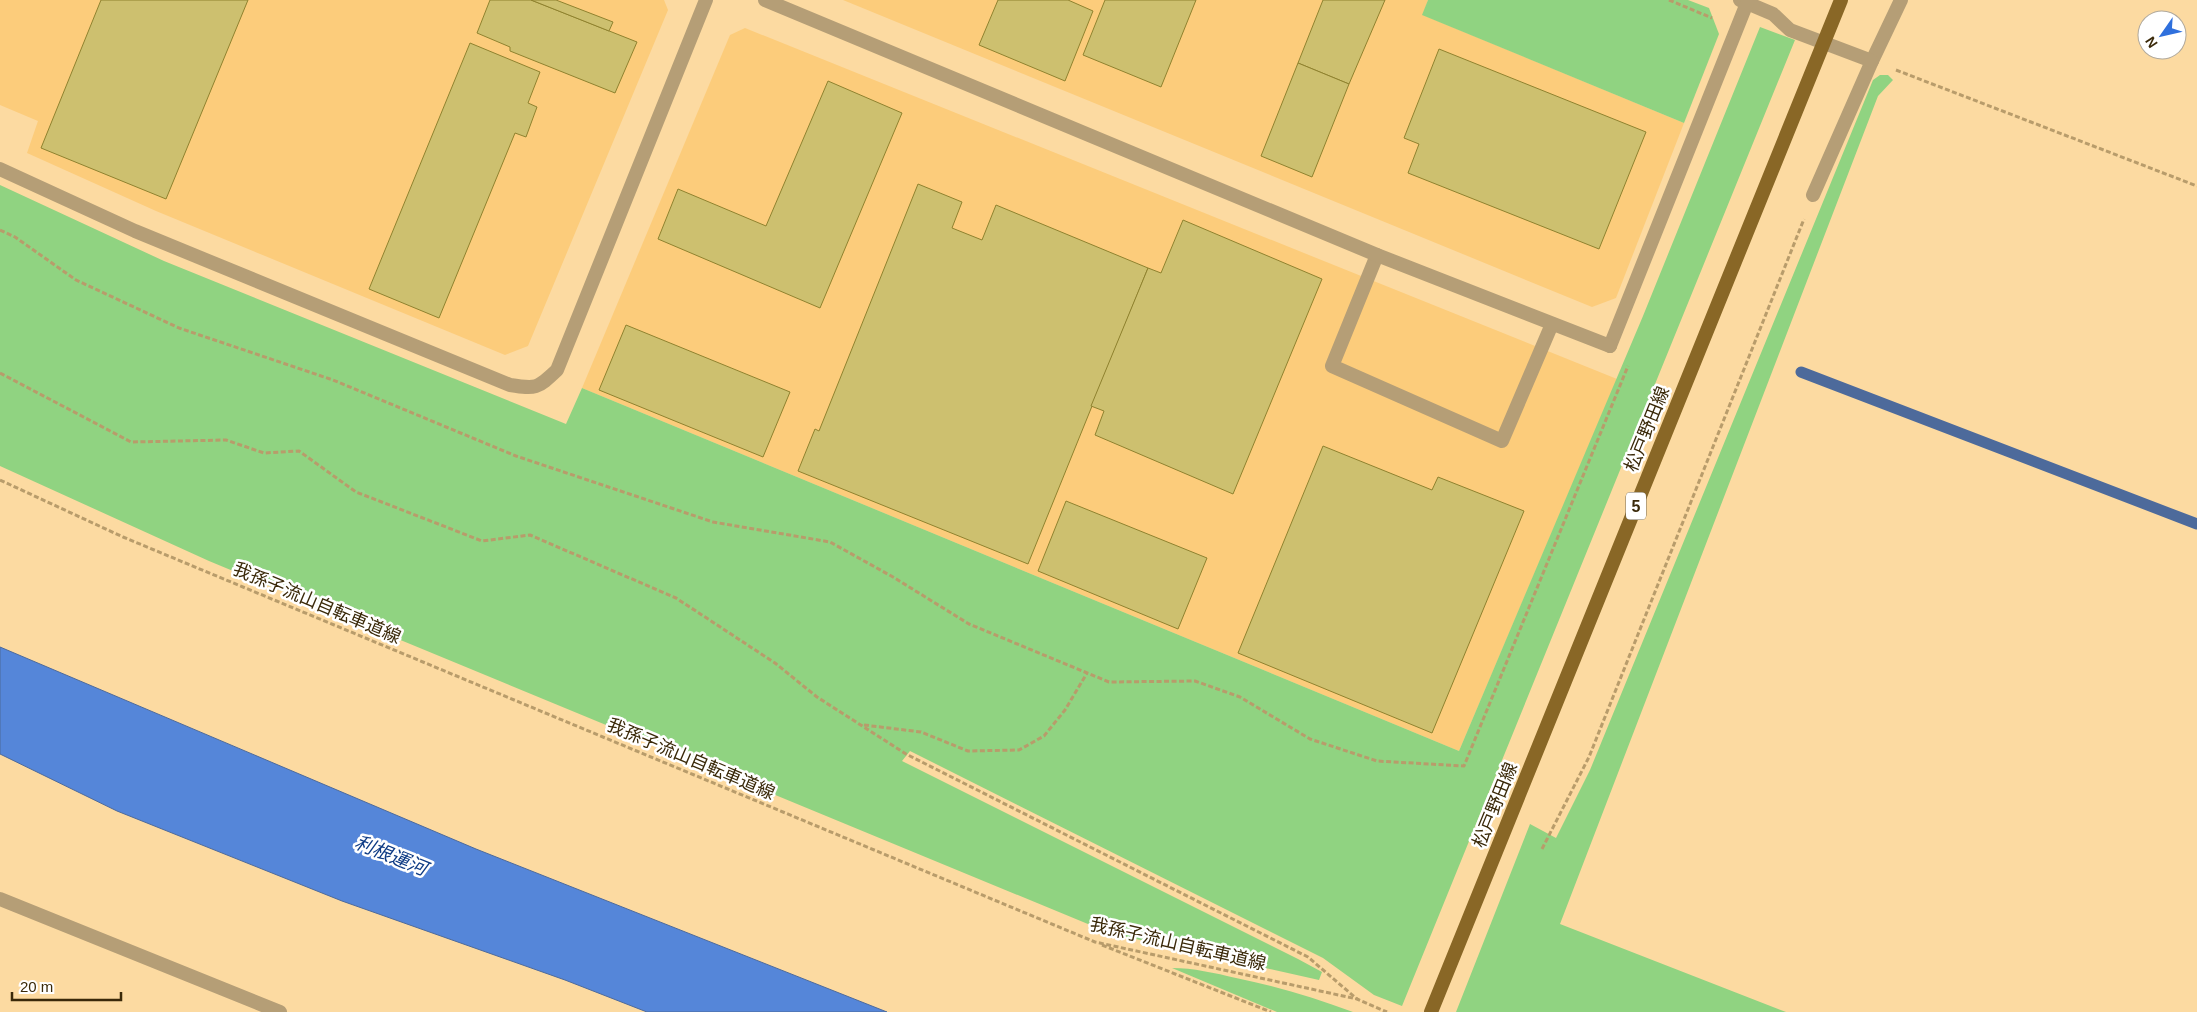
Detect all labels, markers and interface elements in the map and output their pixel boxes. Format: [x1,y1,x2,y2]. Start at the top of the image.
north arrow [2137,10,2187,60]
text: N [2142,34,2161,51]
street label: 松戸野田線 [1621,384,1673,474]
road number: 5 [1626,492,1646,520]
street label: 我孫子流山自転車道線 [230,559,404,647]
street label: 我孫子流山自転車道線 [604,715,778,803]
street label: 松戸野田線 [1469,760,1521,850]
water label: 利根運河 [352,831,434,881]
street label: 我孫子流山自転車道線 [1088,914,1268,974]
scale bar [12,970,121,1002]
text: 20 m [20,978,53,995]

